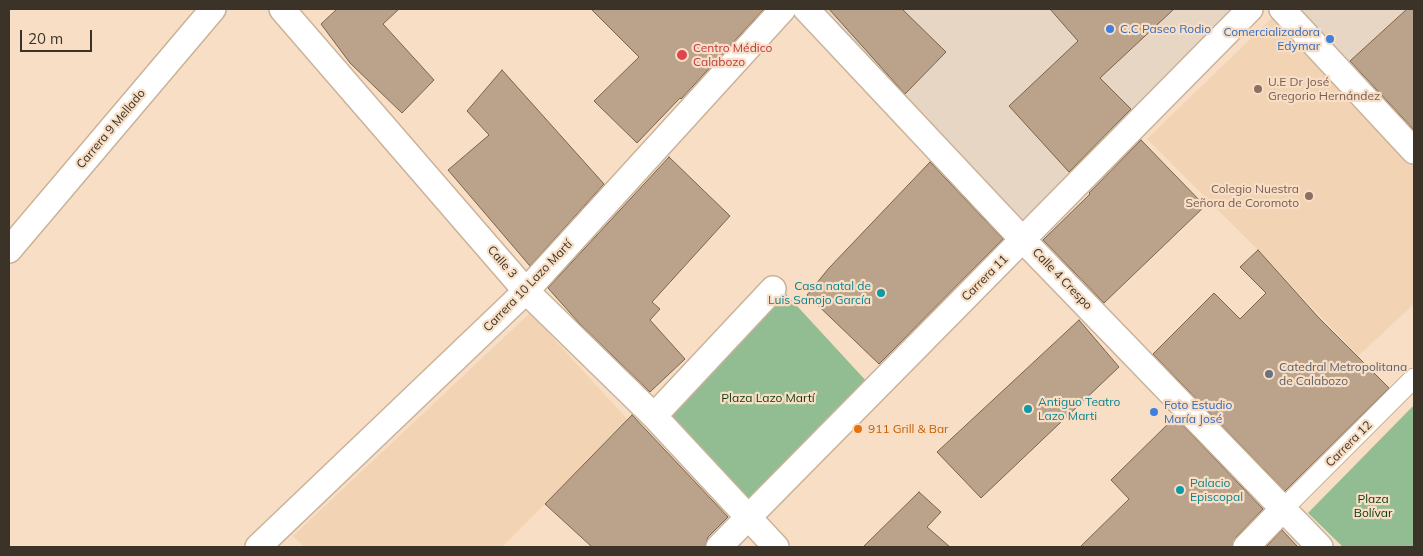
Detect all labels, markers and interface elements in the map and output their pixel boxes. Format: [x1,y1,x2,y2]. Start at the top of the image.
scale bar [22,20,95,52]
place label: C.C Paseo Rodio [1120,22,1211,36]
marker: C.C Paseo Rodio [1104,23,1116,35]
place label: Comercializadora Edymar [1223,25,1320,53]
text: 20 m [28,29,63,48]
marker: Comercializadora Edymar [1324,33,1336,45]
place label: Centro Médico Calabozo [693,41,772,69]
marker: Centro Médico Calabozo [675,48,689,62]
place label: U.E Dr José Gregorio Hernández [1268,75,1380,103]
marker: U.E Dr José Gregorio Hernández [1252,83,1264,95]
street label: Carrera 9 Mellado [74,86,148,172]
place label: Colegio Nuestra Señora de Coromoto [1186,182,1299,210]
marker: Colegio Nuestra Señora de Coromoto [1303,190,1315,202]
street label: Carrera 10 Lazo Martí [481,237,575,335]
street label: Calle 3 [484,243,520,281]
street label: Calle 4 Crespo [1029,245,1095,313]
street label: Carrera 11 [959,252,1011,304]
place label: Casa natal de Luis Sanojo García [768,279,871,307]
marker: Casa natal de Luis Sanojo García [875,287,887,299]
place label: Catedral Metropolitana de Calabozo [1279,360,1407,388]
marker: Catedral Metropolitana de Calabozo [1263,368,1275,380]
park label: Plaza Lazo Martí [721,391,815,405]
place label: Antiguo Teatro Lazo Marti [1038,395,1120,423]
place label: Foto Estudio María José [1164,398,1232,426]
marker: Antiguo Teatro Lazo Marti [1022,403,1034,415]
marker: Foto Estudio María José [1148,406,1160,418]
street label: Carrera 12 [1323,418,1375,470]
place label: 911 Grill & Bar [868,422,948,436]
marker: 911 Grill & Bar [852,423,864,435]
place label: Palacio Episcopal [1190,476,1243,504]
marker: Palacio Episcopal [1174,484,1186,496]
park label: Plaza Bolívar [1354,492,1392,520]

